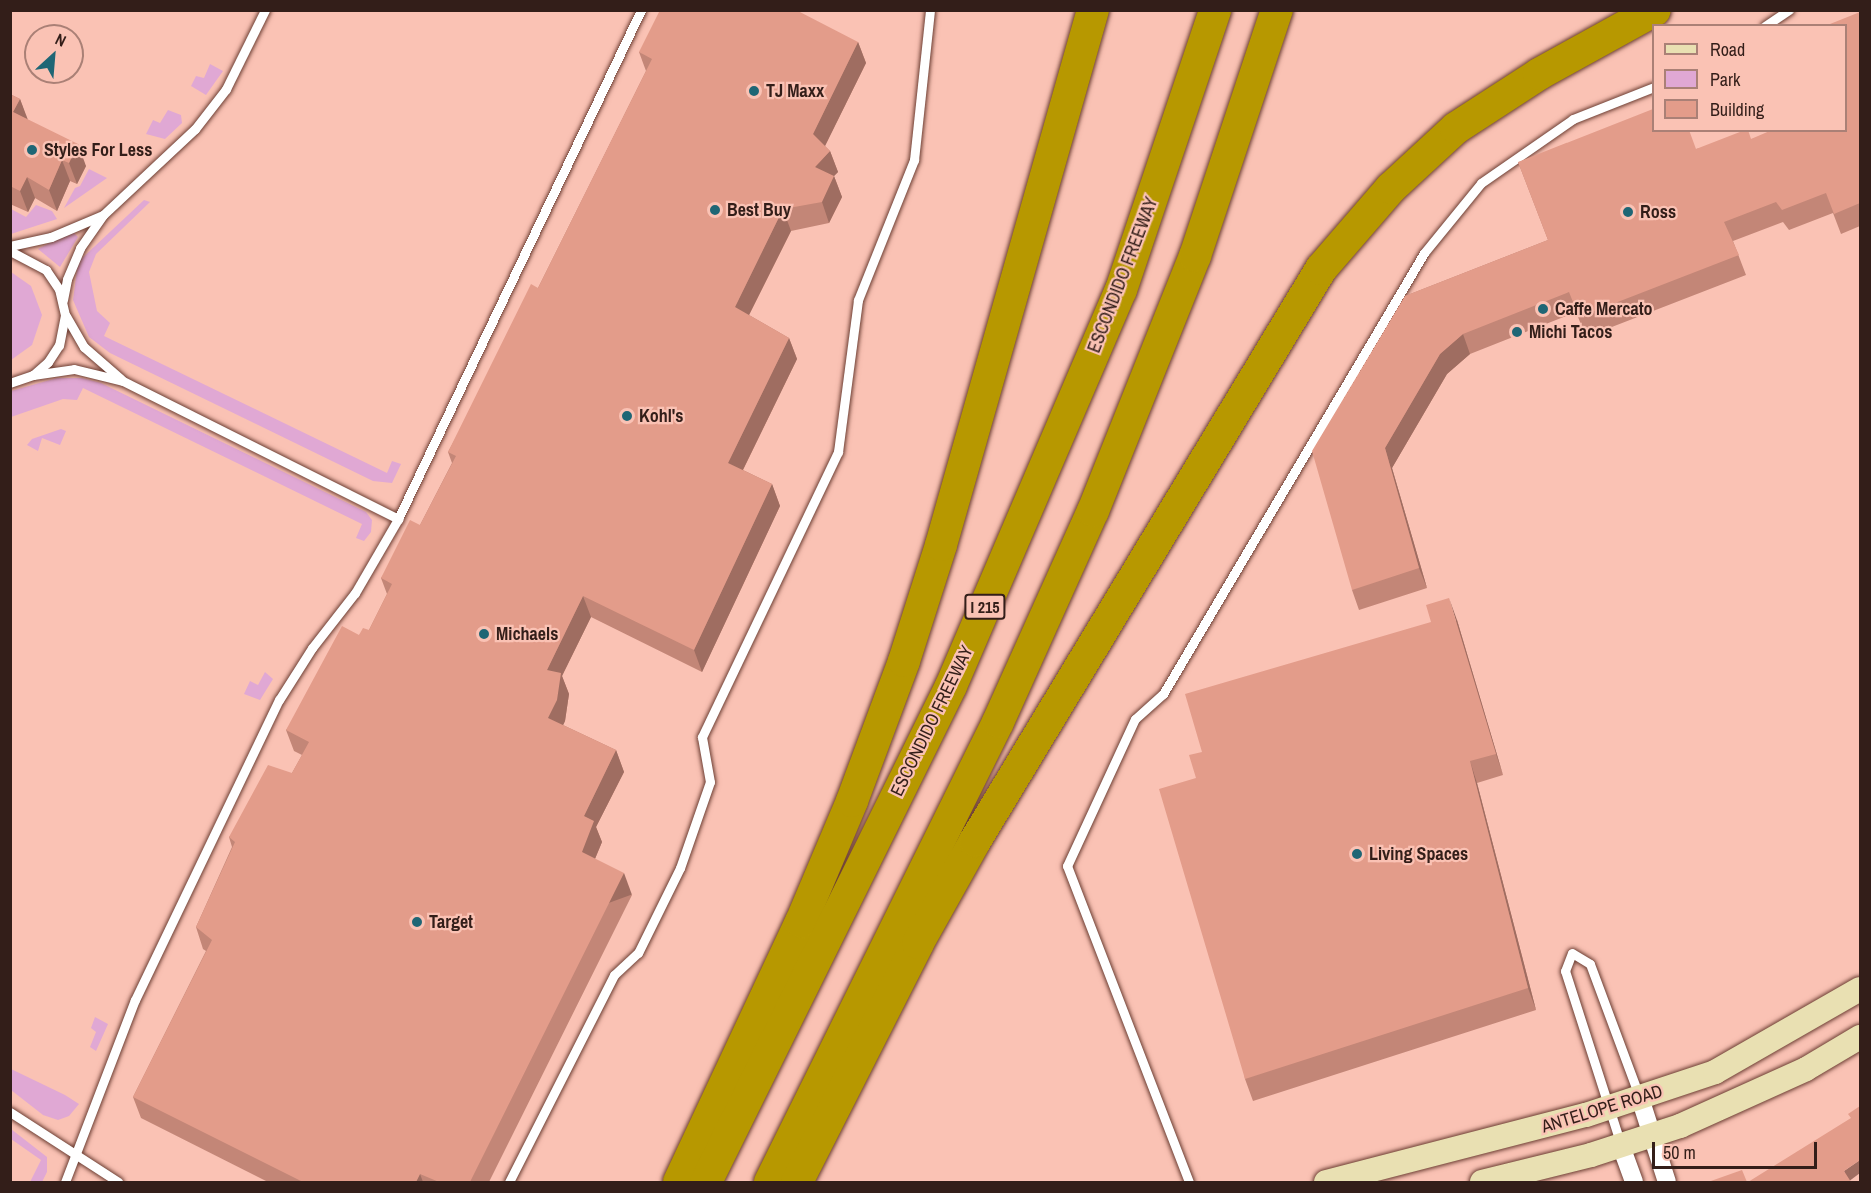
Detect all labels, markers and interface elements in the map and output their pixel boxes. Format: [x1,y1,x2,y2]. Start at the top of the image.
north arrow [24,24,84,84]
legend [1652,24,1847,132]
text: N [52,28,70,52]
text: Road [1710,37,1745,62]
text: Park [1710,67,1740,92]
place label: TJ Maxx [766,80,824,102]
marker: TJ Maxx [747,84,761,98]
text: Building [1710,97,1764,122]
place label: Styles For Less [44,139,152,161]
marker: Styles For Less [25,143,39,157]
street label: ESCONDIDO FREEWAY [1083,194,1163,356]
place label: Best Buy [727,199,791,221]
place label: Ross [1640,201,1676,223]
marker: Best Buy [708,203,722,217]
marker: Ross [1621,205,1635,219]
place label: Caffe Mercato [1555,298,1653,320]
marker: Caffe Mercato [1536,302,1550,316]
place label: Michi Tacos [1529,321,1612,343]
marker: Michi Tacos [1510,325,1524,339]
place label: Kohl's [639,405,684,427]
marker: Kohl's [620,409,634,423]
road number: I 215 [964,594,1006,620]
place label: Michaels [496,623,558,645]
marker: Michaels [477,627,491,641]
street label: ESCONDIDO FREEWAY [886,642,978,800]
place label: Living Spaces [1369,843,1468,865]
marker: Living Spaces [1350,847,1364,861]
place label: Target [429,911,473,933]
marker: Target [410,915,424,929]
street label: ANTELOPE ROAD [1539,1080,1665,1138]
scale bar [1655,1130,1820,1168]
text: 50 m [1663,1140,1696,1165]

